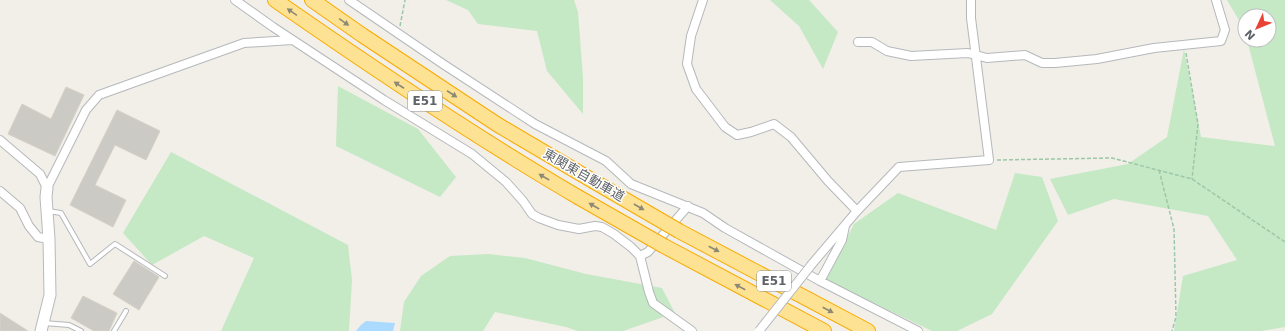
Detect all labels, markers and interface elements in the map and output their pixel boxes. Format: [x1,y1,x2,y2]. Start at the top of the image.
one-way arrow [286,8,297,16]
north arrow [1237,8,1277,48]
one-way arrow [338,18,349,26]
text: N [1242,27,1258,42]
one-way arrow [393,81,405,88]
road number: E51 [408,91,442,111]
one-way arrow [446,91,458,98]
street label: 東関東自動車道 [541,146,627,204]
one-way arrow [538,173,550,180]
one-way arrow [588,202,600,209]
one-way arrow [633,204,645,211]
one-way arrow [708,246,720,252]
road number: E51 [757,271,791,291]
one-way arrow [734,284,745,290]
one-way arrow [823,307,834,314]

